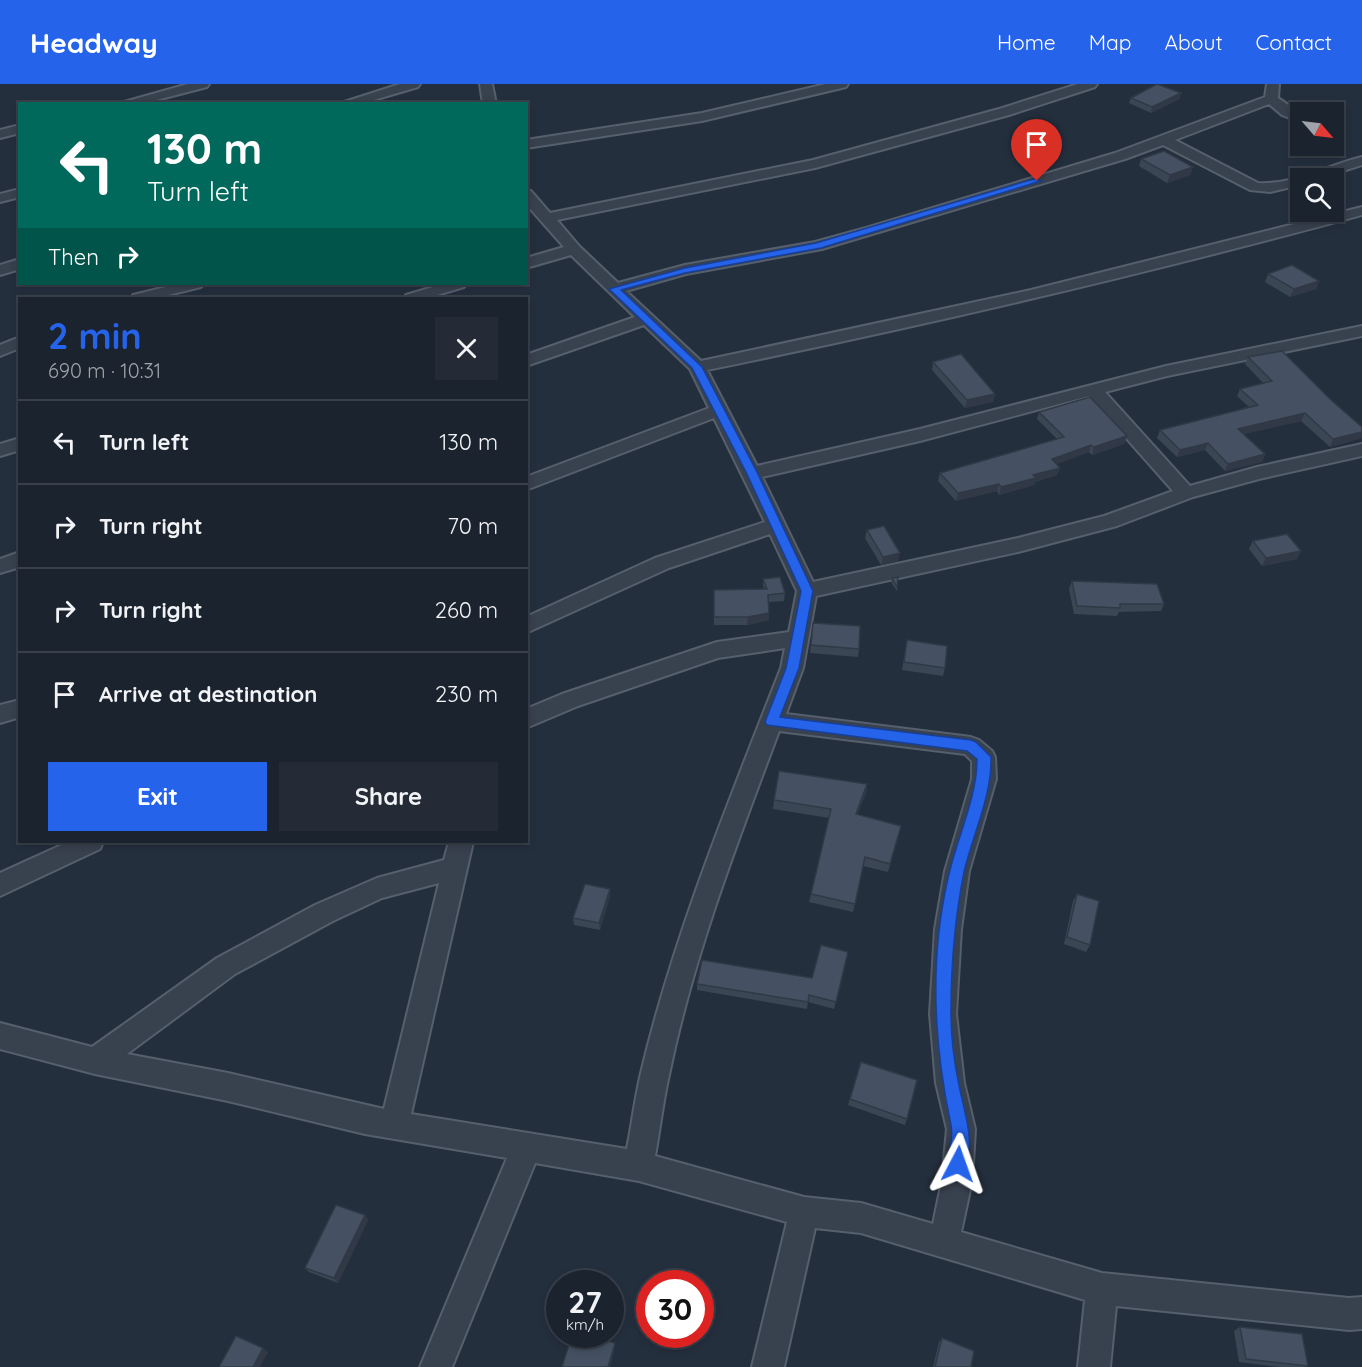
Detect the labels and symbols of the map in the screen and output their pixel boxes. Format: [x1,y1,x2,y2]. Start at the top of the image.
north arrow [1290,102,1344,156]
pin [1011,119,1062,181]
position arrow [926,1132,990,1196]
speed limit sign: 30 [636,1270,714,1348]

